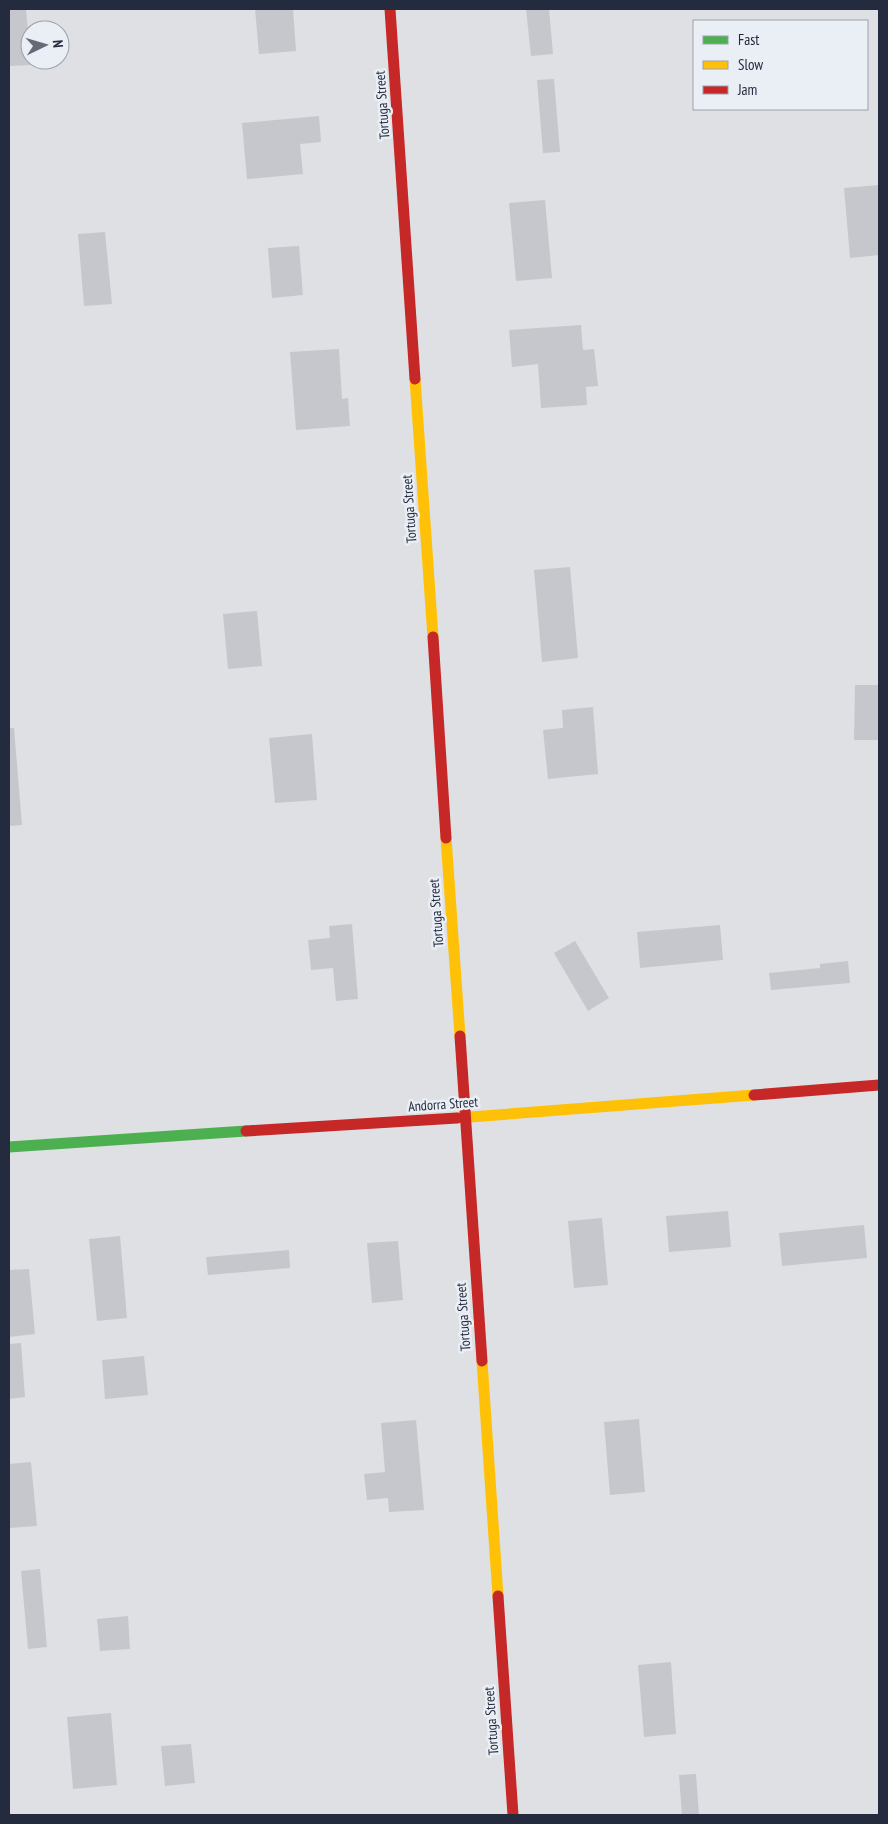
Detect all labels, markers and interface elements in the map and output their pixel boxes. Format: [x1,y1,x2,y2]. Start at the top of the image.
north arrow [20,20,70,70]
legend [693,20,868,110]
text: Fast [738,30,759,49]
text: N [49,39,67,48]
text: Slow [738,55,763,74]
street label: Tortuga Street [371,70,393,140]
text: Jam [737,80,757,99]
street label: Tortuga Street [398,474,420,544]
street label: Tortuga Street [425,878,447,948]
street label: Andorra Street [407,1093,479,1115]
street label: Tortuga Street [452,1282,474,1352]
street label: Tortuga Street [480,1686,502,1756]

